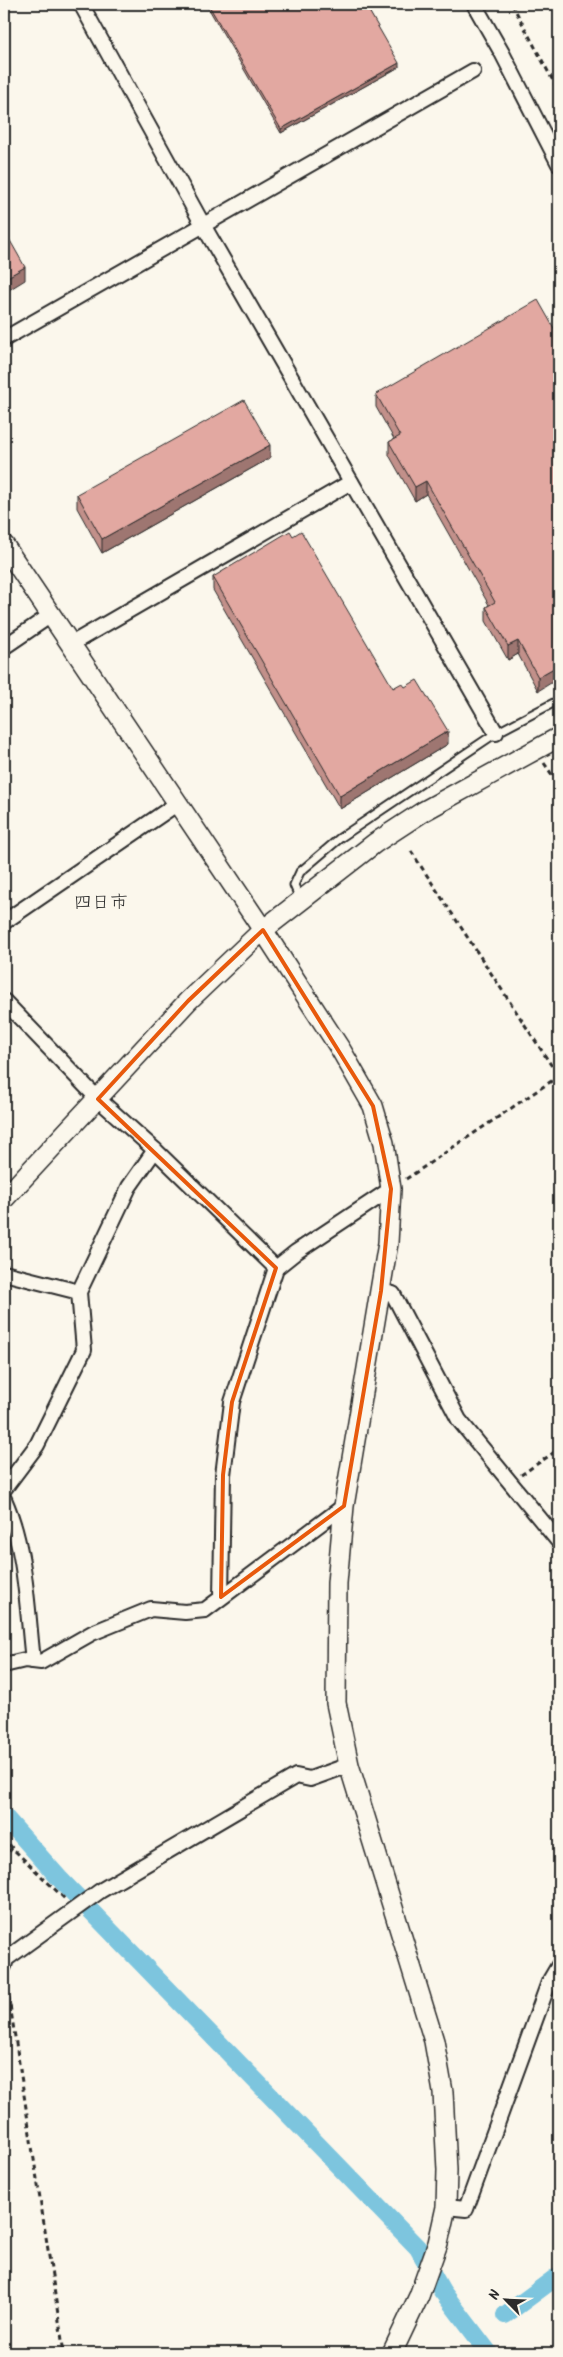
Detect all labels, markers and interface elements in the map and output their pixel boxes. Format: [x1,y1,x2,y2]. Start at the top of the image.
district label: 四日市 [74,889,128,918]
north arrow [480,2274,530,2324]
text: N [483,2286,507,2304]

